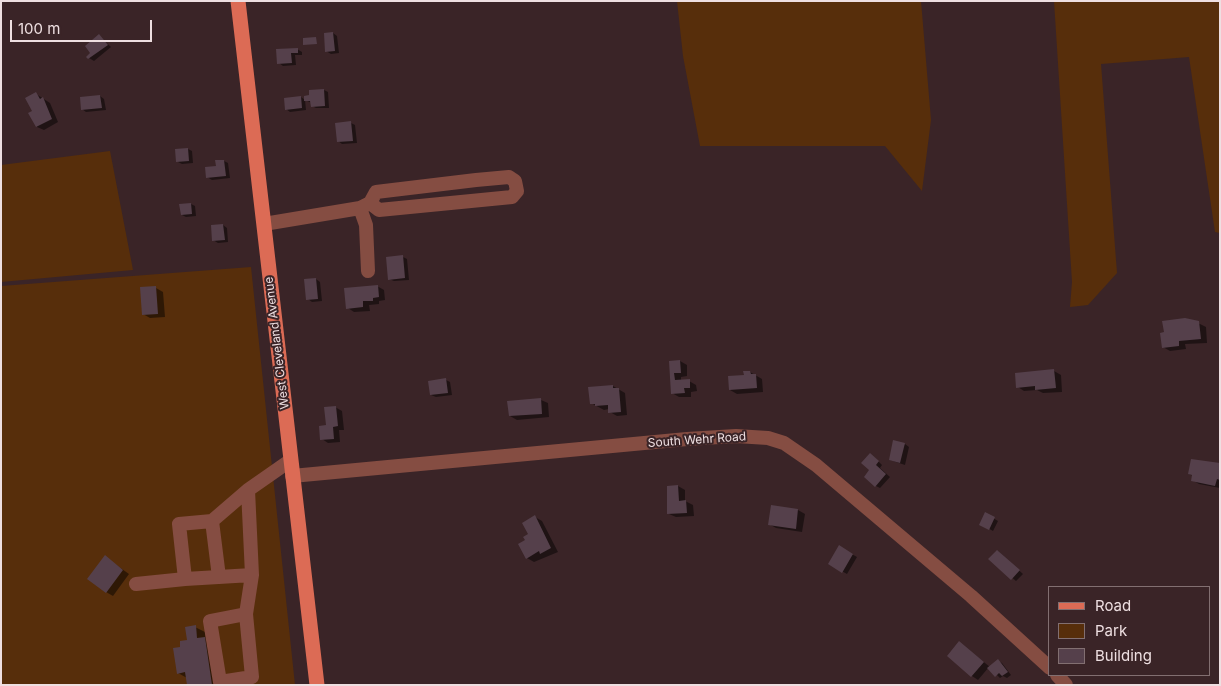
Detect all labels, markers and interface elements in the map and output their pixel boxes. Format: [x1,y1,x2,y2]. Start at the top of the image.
scale bar [12,10,155,42]
text: 100 m [18,19,60,38]
street label: West Cleveland Avenue [262,276,292,410]
street label: South Wehr Road [647,429,747,451]
legend [1048,586,1211,676]
text: Road [1095,596,1131,615]
text: Park [1095,621,1127,640]
text: Building [1095,646,1152,665]

